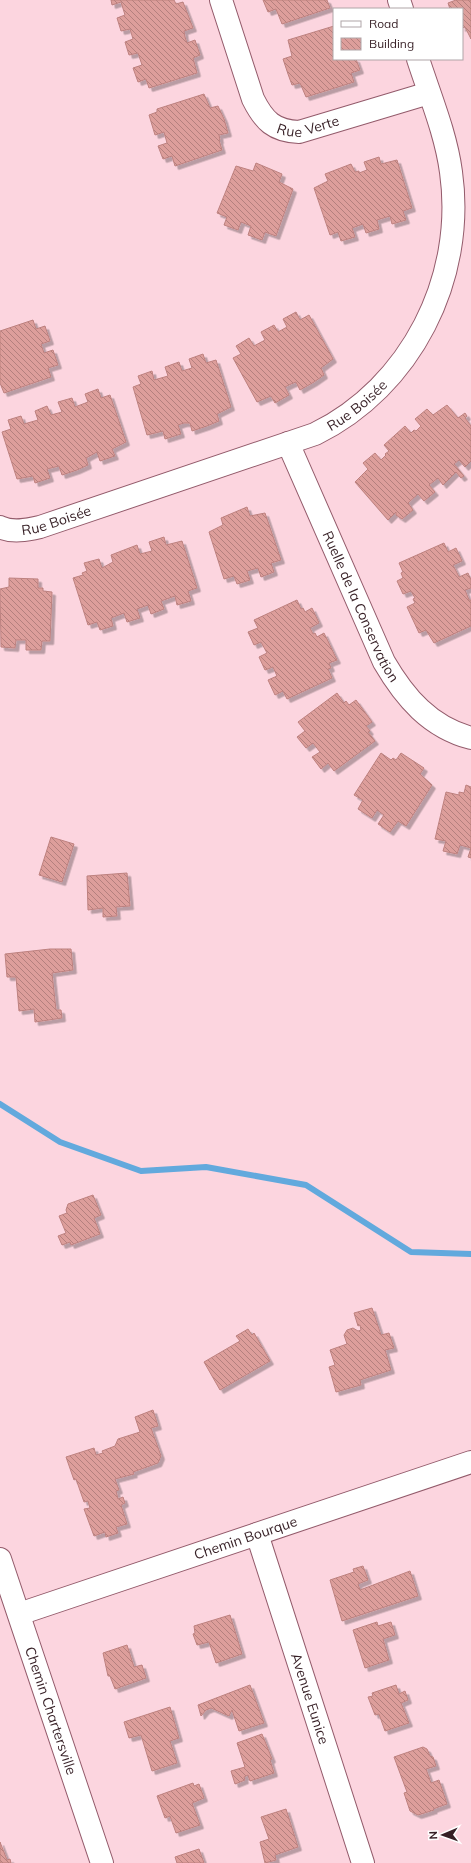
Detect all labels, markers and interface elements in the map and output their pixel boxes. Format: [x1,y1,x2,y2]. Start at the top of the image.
legend [333,8,463,60]
text: Road [369,16,398,31]
text: Building [369,36,414,51]
street label: Rue Verte [274,112,341,141]
street label: Rue Boisée [324,376,391,435]
street label: Rue Boisée [20,501,93,539]
street label: Ruelle de la Conservation [319,528,403,686]
street label: Chemin Bourque [192,1512,299,1564]
street label: Chemin Chartersville [21,1644,81,1777]
street label: Avenue Eunice [287,1651,333,1747]
north arrow [423,1815,463,1855]
text: N [426,1831,440,1840]

